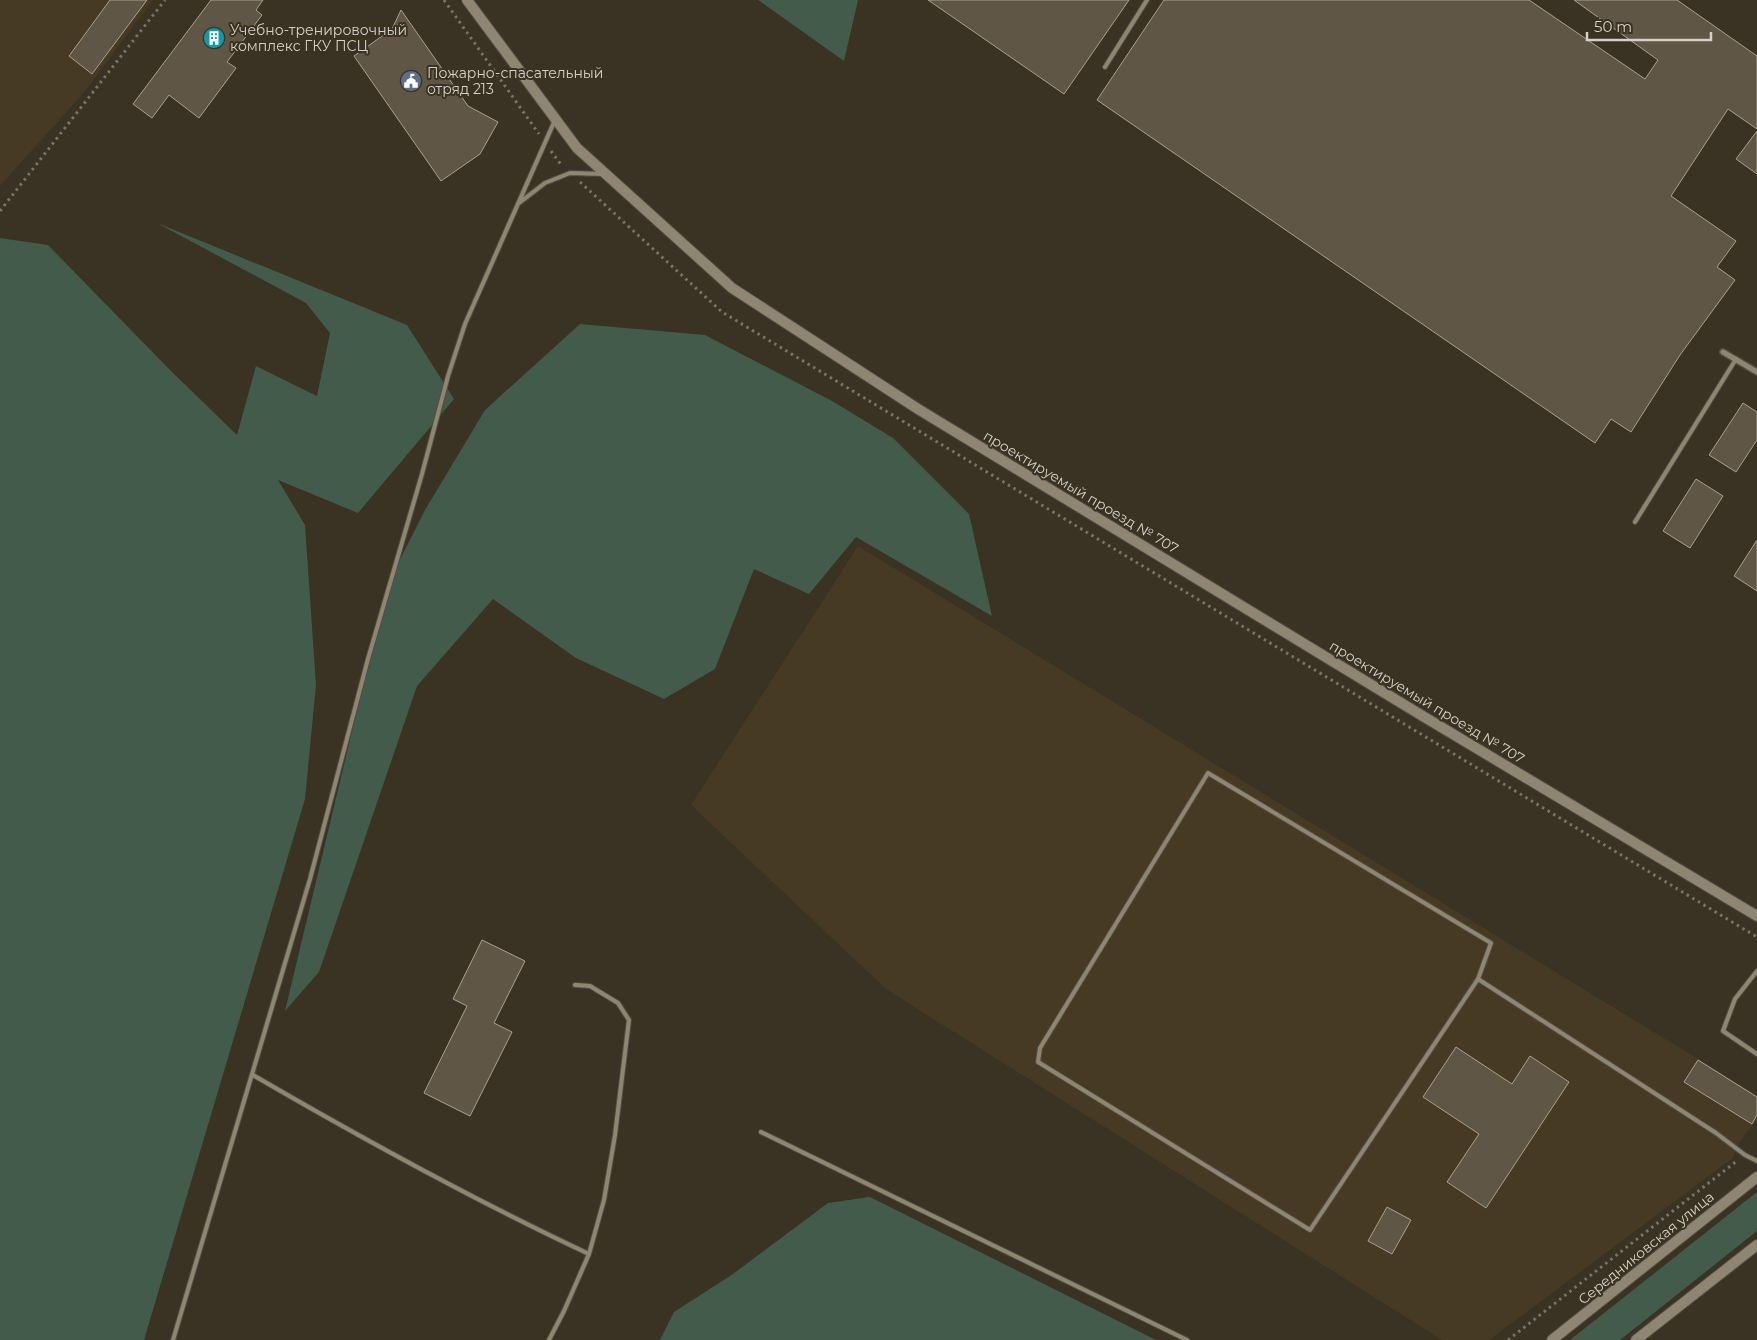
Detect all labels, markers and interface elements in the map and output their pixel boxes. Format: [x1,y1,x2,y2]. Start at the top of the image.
scale bar [1587,10,1711,42]
text: 50 m [1594,17,1632,36]
place label: Учебно-тренировочный комплекс ГКУ ПСЦ [230,21,407,55]
building icon: Учебно-тренировочный комплекс ГКУ ПСЦ [202,26,226,50]
place label: Пожарно-спасательный отряд 213 [427,64,604,98]
public building icon: Пожарно-спасательный отряд 213 [399,69,423,93]
street label: проектируемый проезд № 707 [980,426,1182,558]
street label: проектируемый проезд № 707 [1326,636,1528,768]
street label: Середниковская улица [1574,1188,1718,1308]

